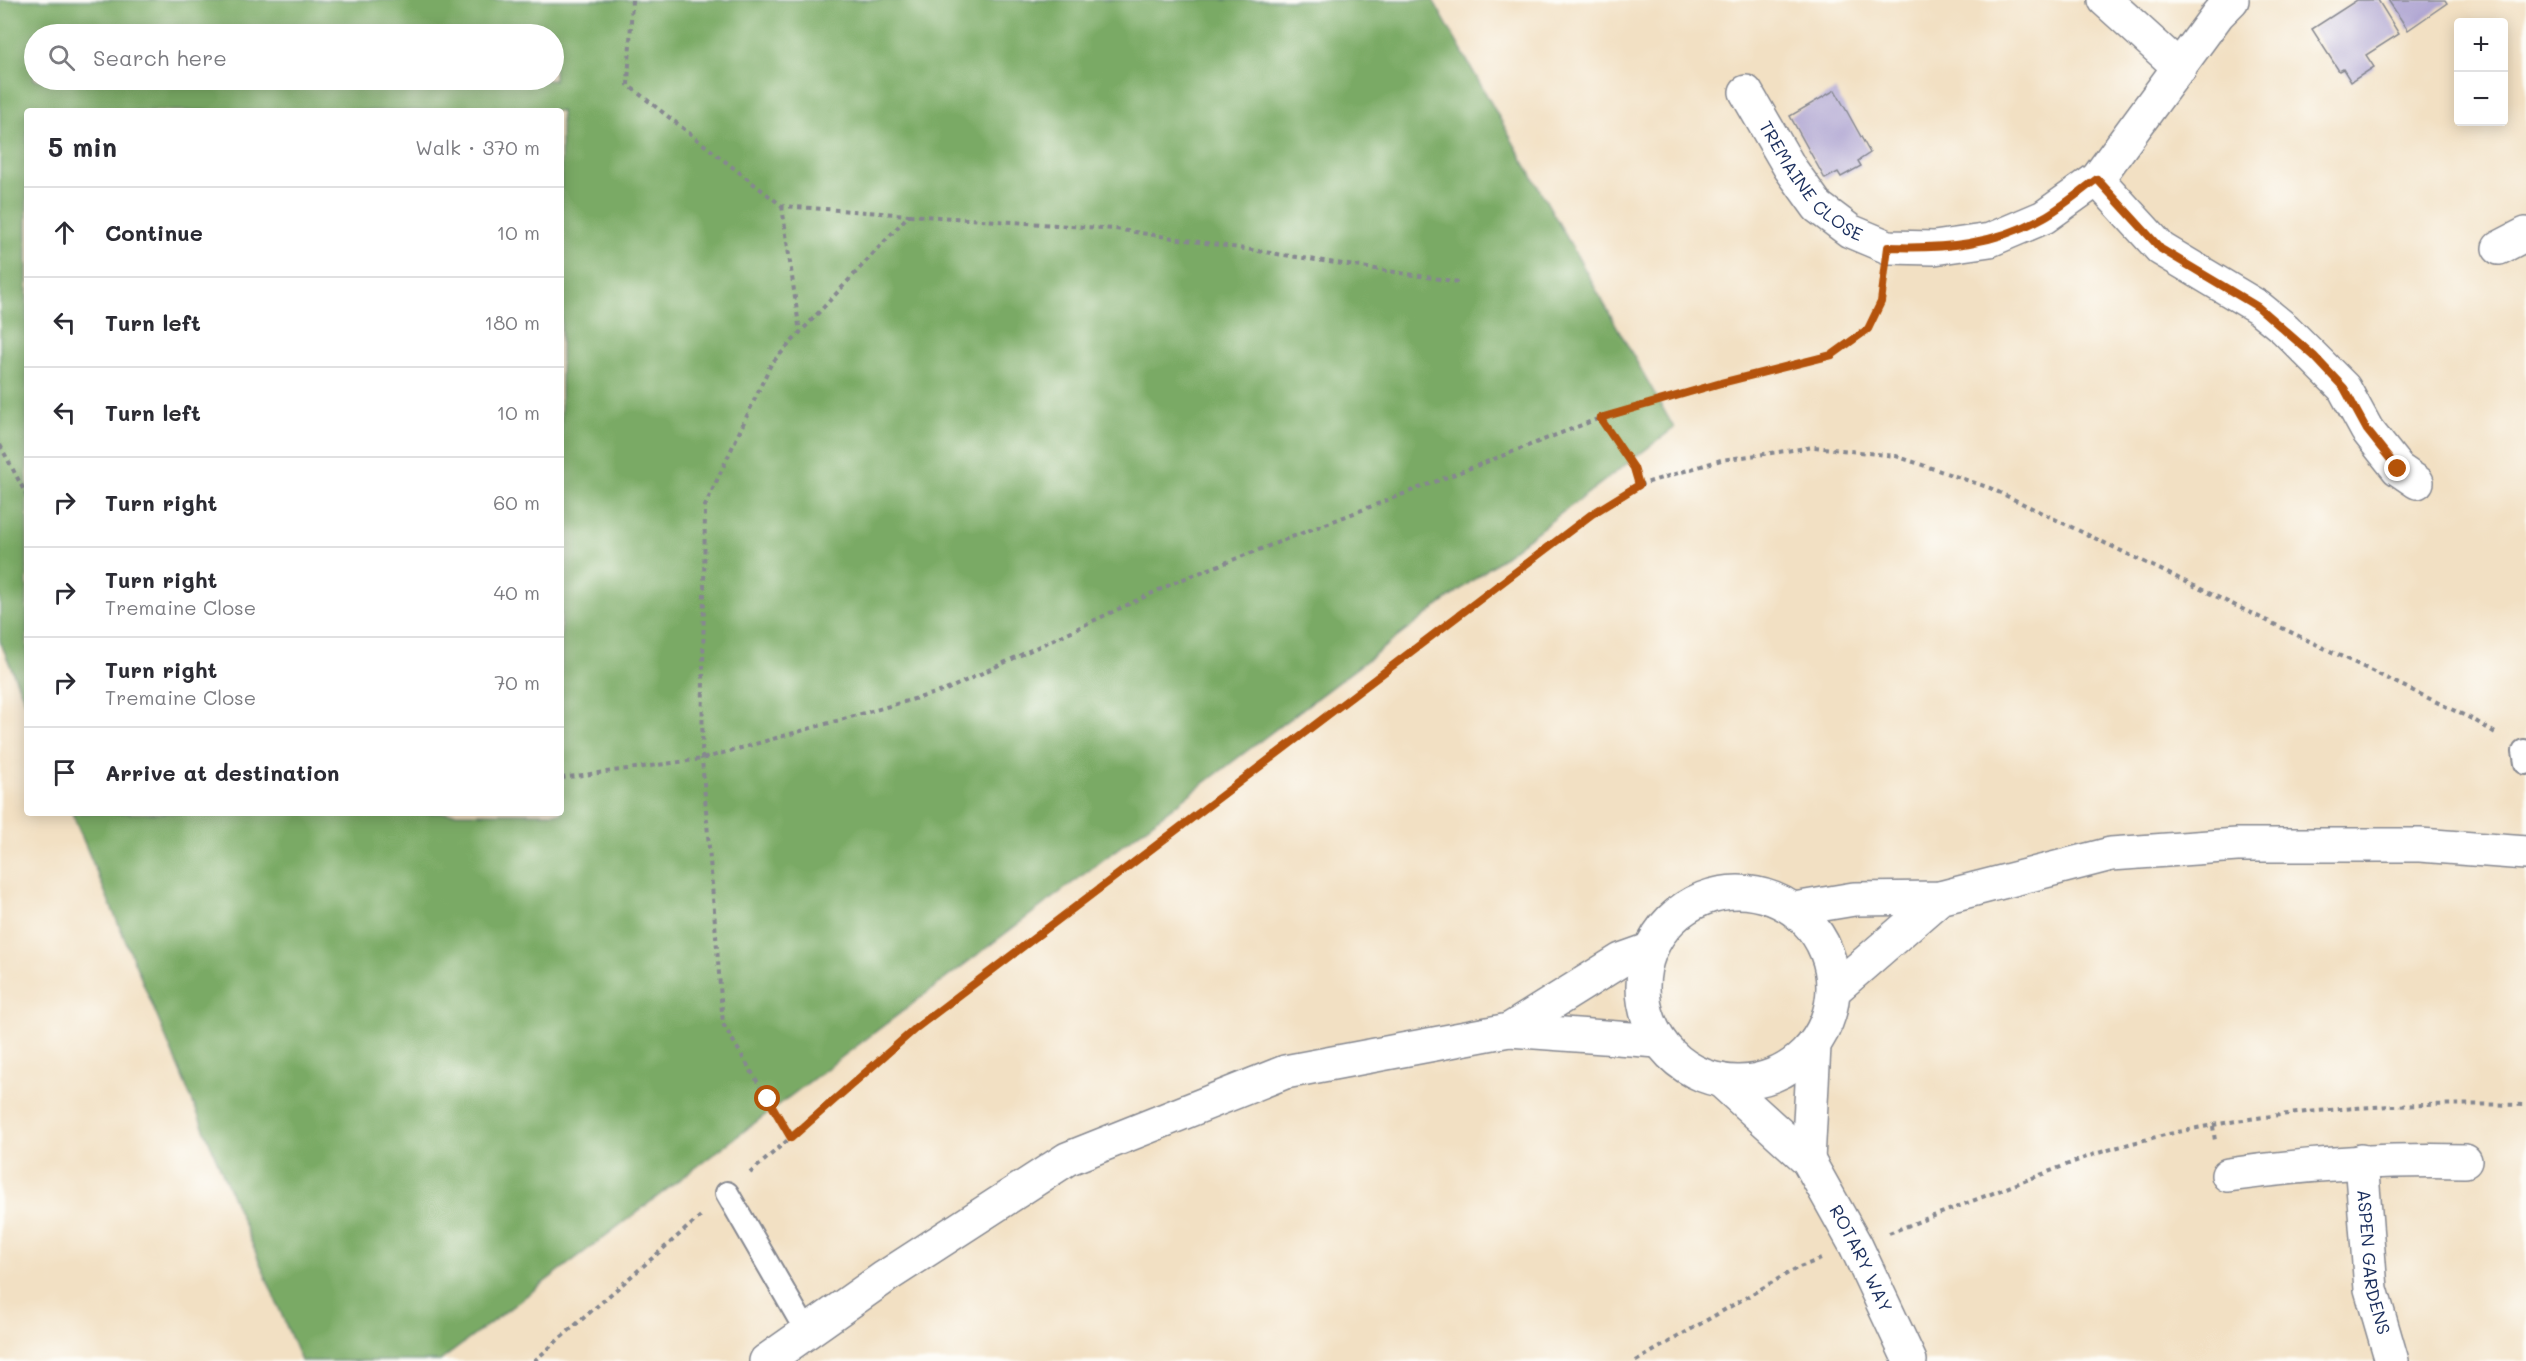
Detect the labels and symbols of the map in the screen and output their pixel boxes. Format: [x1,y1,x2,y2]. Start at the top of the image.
street label: TREMAINE CLOSE [1754,116,1867,246]
route end [2384,455,2410,481]
route start [754,1085,780,1111]
street label: ASPEN GARDENS [2352,1189,2397,1337]
street label: ROTARY WAY [1824,1200,1899,1316]

